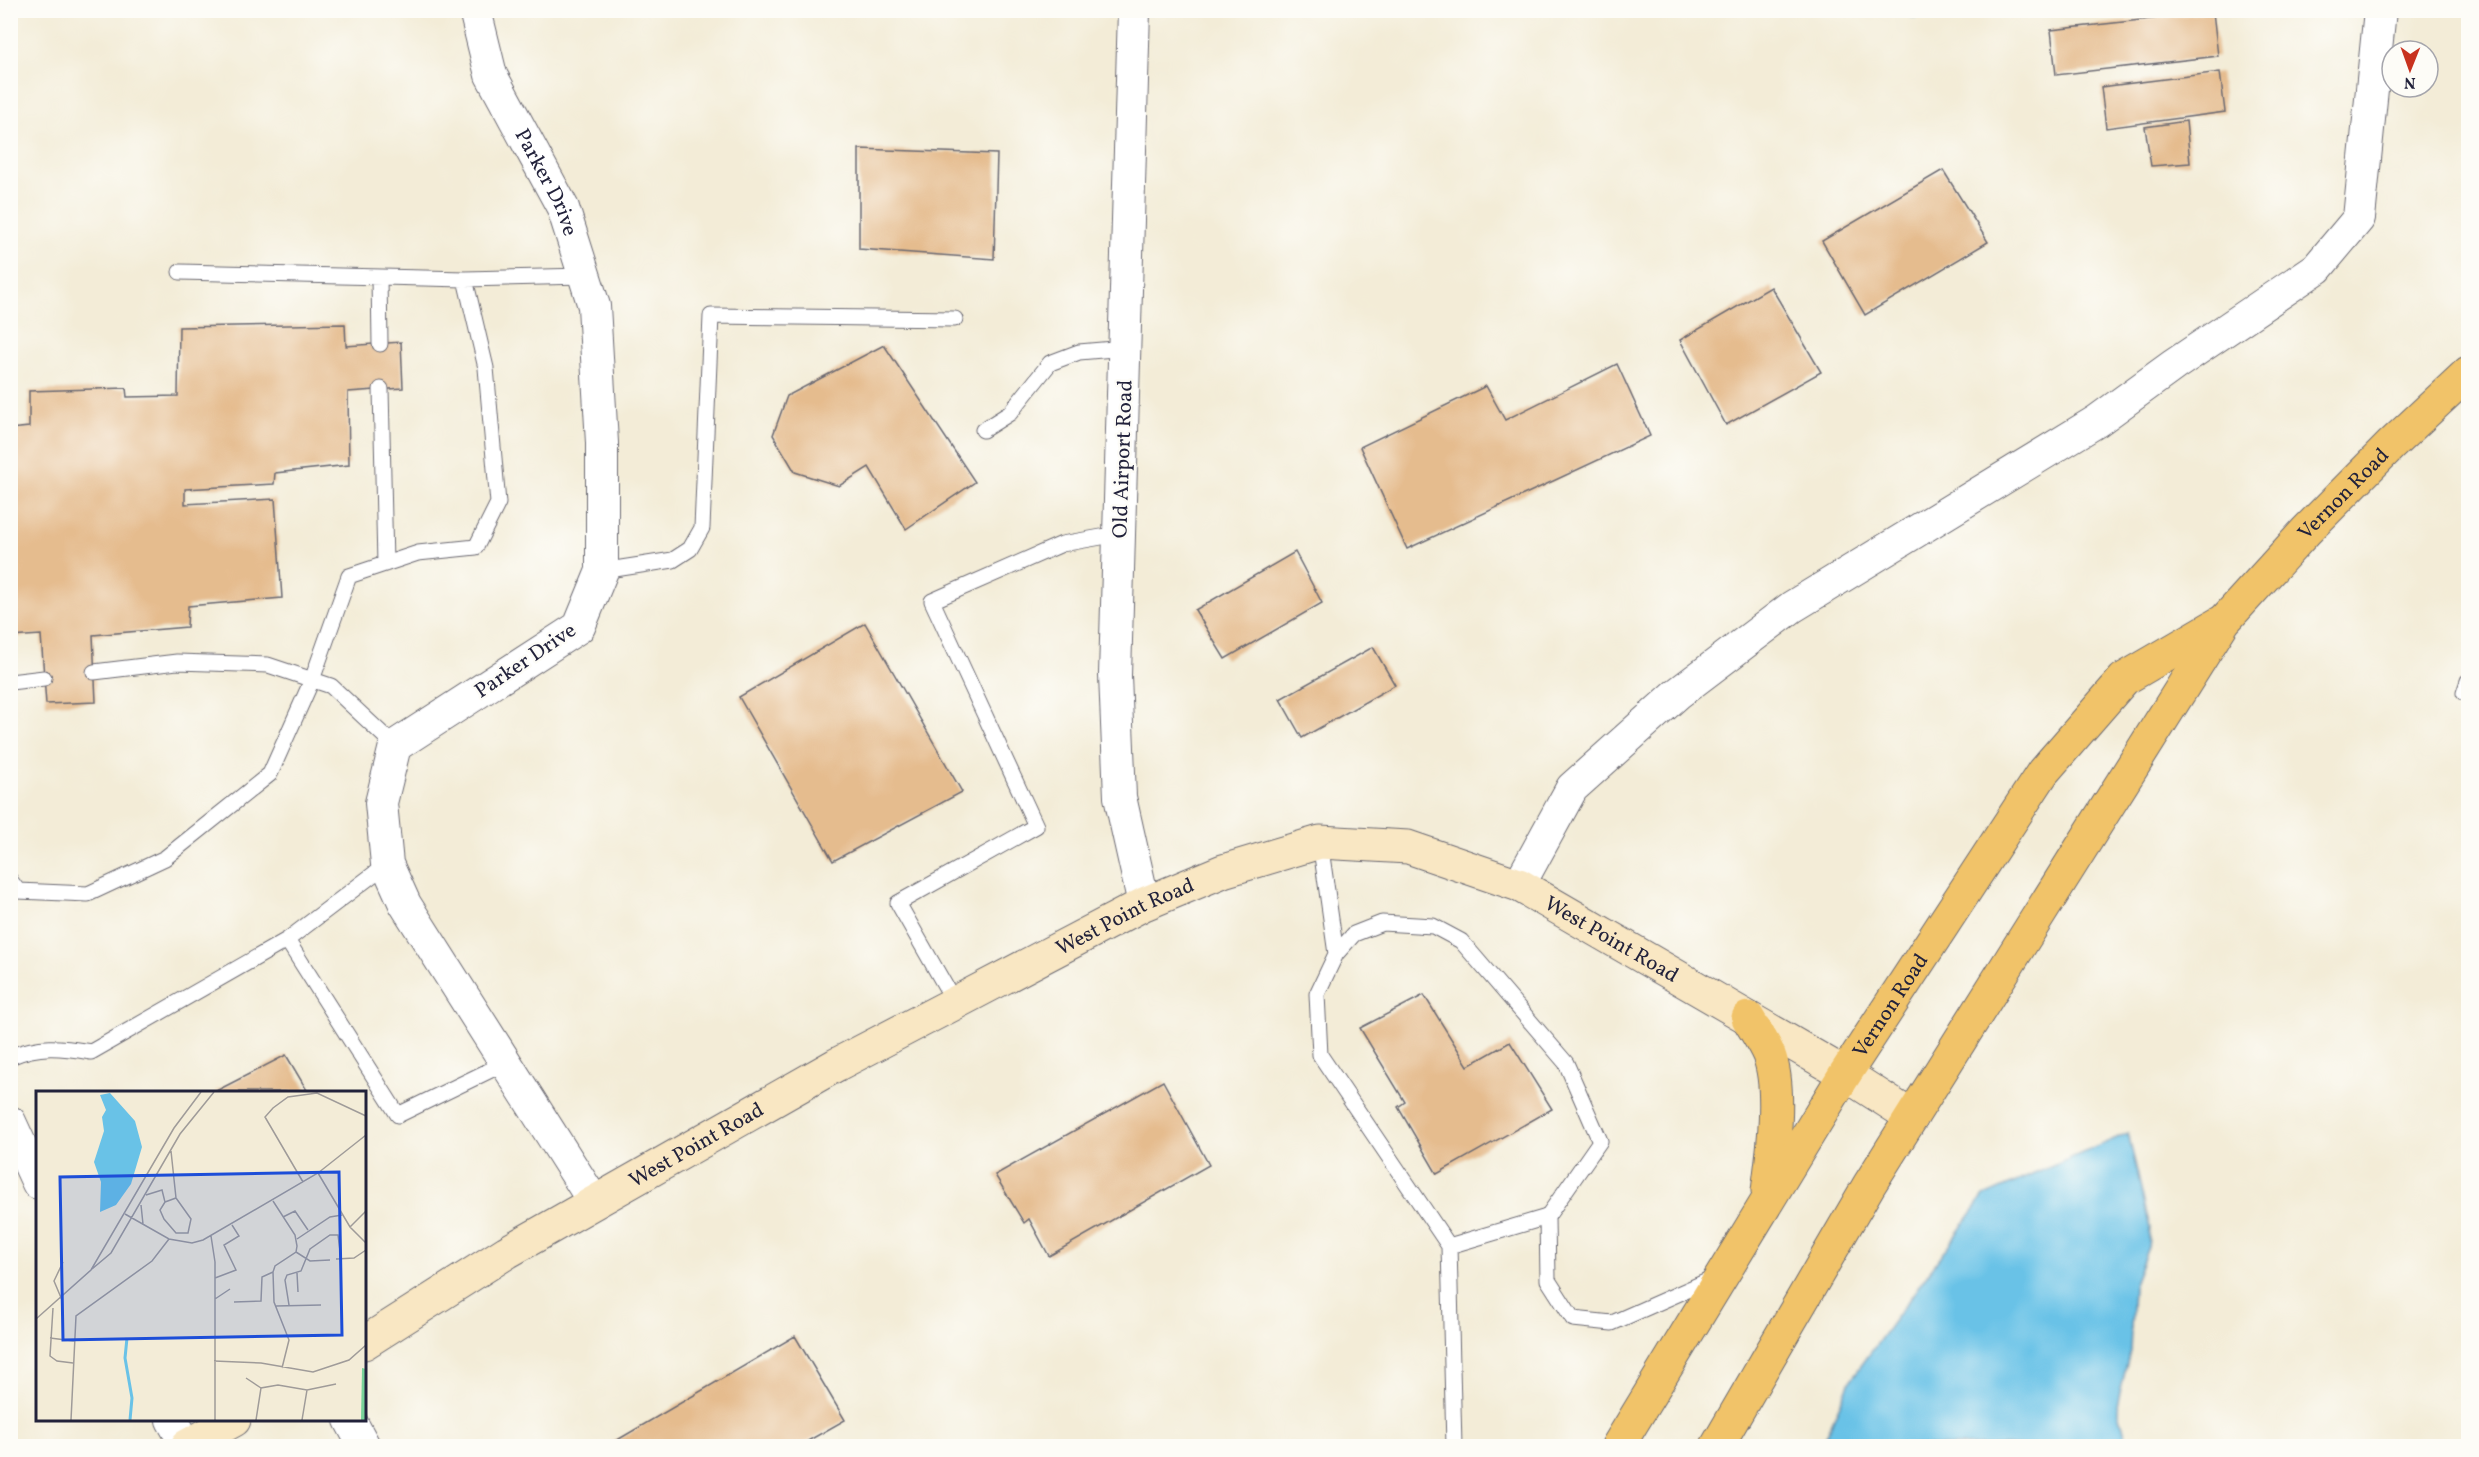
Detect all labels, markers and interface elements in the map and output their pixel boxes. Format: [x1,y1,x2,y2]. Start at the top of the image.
north arrow [2380,39,2440,99]
text: N [2403,71,2416,93]
street label: Parker Drive [507,124,584,240]
street label: Old Airport Road [1106,379,1141,539]
street label: Vernon Road [2292,442,2396,547]
street label: Parker Drive [469,617,582,706]
street label: West Point Road [1051,872,1199,964]
street label: West Point Road [1538,890,1684,990]
street label: Vernon Road [1847,948,1936,1064]
inset map [36,1091,366,1421]
street label: West Point Road [624,1096,770,1196]

